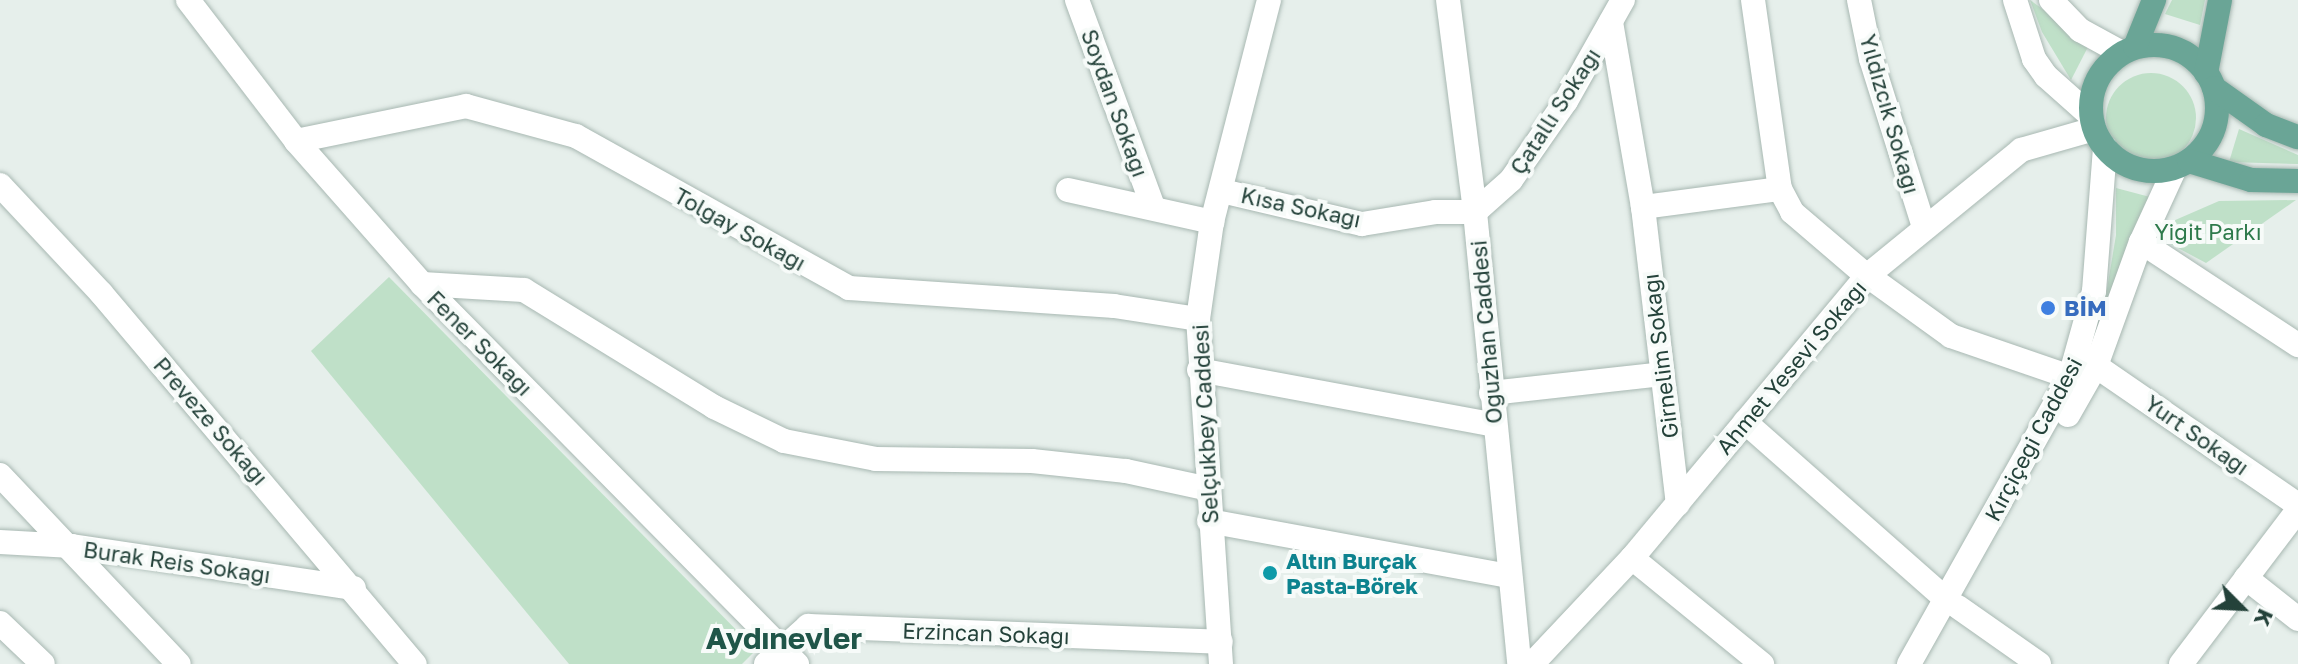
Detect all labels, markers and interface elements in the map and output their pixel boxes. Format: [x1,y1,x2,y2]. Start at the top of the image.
street label: Soydan Sokağı [1076,26,1154,180]
street label: Yıldızcık Sokağı [1855,31,1925,197]
street label: Çatallı Sokağı [1504,43,1606,179]
street label: Kısa Sokağı [1239,181,1363,233]
street label: Tolgay Sokağı [670,182,810,276]
park label: Yiğit Parkı [2154,219,2262,245]
street label: Oğuzhan Caddesi [1465,239,1507,425]
street label: Girnelim Sokağı [1637,272,1683,440]
street label: Ahmet Yesevi Sokağı [1711,275,1871,459]
street label: Fener Sokağı [422,285,538,401]
place label: BİM [2064,295,2107,321]
marker: BİM [2039,299,2057,317]
street label: Selçukbey Caddesi [1187,324,1223,524]
street label: Preveze Sokağı [148,352,274,490]
street label: Kırçiçeği Caddesi [1979,353,2087,525]
street label: Yurt Sokağı [2140,390,2254,480]
street label: Burak Reis Sokağı [82,536,272,588]
place label: Altın Burçak Pasta-Börek [1286,547,1418,598]
marker: Altın Burçak Pasta-Börek [1261,564,1279,582]
north arrow [2202,568,2282,648]
text: K [2249,605,2280,631]
street label: Erzincan Sokağı [902,617,1070,649]
district label: Aydınevler [706,620,862,656]

